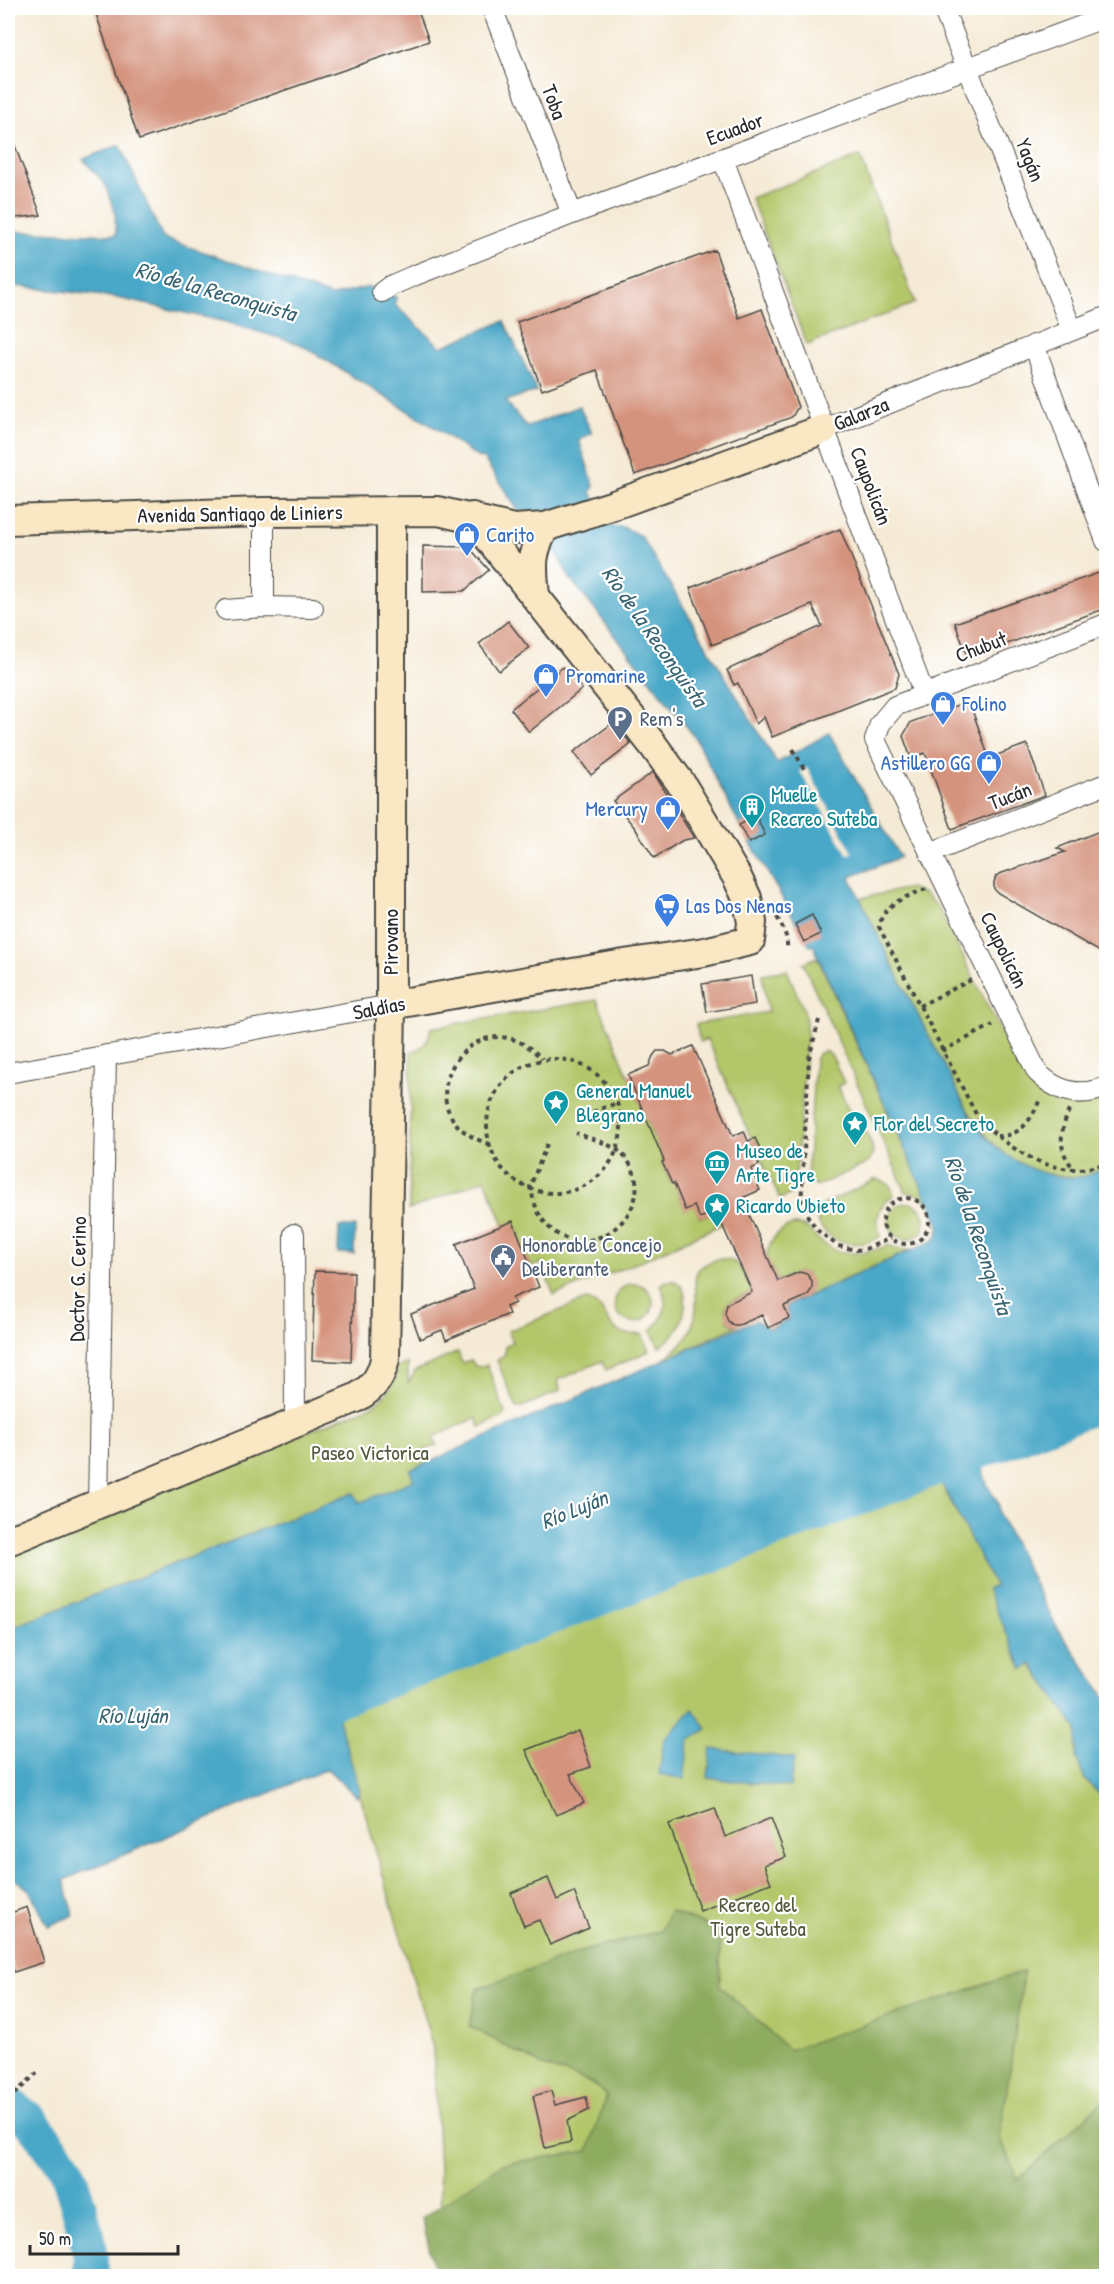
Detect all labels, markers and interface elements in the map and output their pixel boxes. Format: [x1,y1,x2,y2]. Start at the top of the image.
street label: Toba [535,80,574,123]
street label: Ecuador [702,105,767,152]
street label: Yagán [1009,134,1052,186]
water label: Río de la Reconquista [132,254,302,329]
street label: Galarza [829,389,893,438]
street label: Caupolicán [843,442,900,529]
street label: Avenida Santiago de Liniers [137,497,343,530]
shop icon: Carito [452,520,482,558]
place label: Carito [486,520,534,549]
water label: Río de la Reconquista [595,560,716,714]
street label: Chubut [951,623,1011,670]
shop icon: Promarine [531,661,561,699]
place label: Promarine [566,661,646,690]
shop icon: Folino [928,689,958,727]
place label: Folino [961,689,1007,718]
parking icon: Rem's [605,704,635,742]
place label: Rem's [640,704,684,733]
place label: Astillero GG [881,748,970,777]
shop icon: Astillero GG [974,748,1004,786]
street label: Tucán [984,774,1036,817]
place label: Muelle Recreo Suteba [771,780,877,833]
building icon: Muelle Recreo Suteba [737,792,767,830]
place label: Mercury [586,794,648,823]
shop icon: Mercury [653,794,683,832]
supermarket icon: Las Dos Nenas [652,891,682,929]
place label: Las Dos Nenas [686,891,792,920]
street label: Caupolicán [973,907,1035,993]
street label: Pirovano [376,909,405,975]
street label: Saldías [350,988,408,1027]
place label: General Manuel Blegrano [576,1076,692,1129]
place icon: General Manuel Blegrano [541,1088,571,1126]
place icon: Flor del Secreto [840,1109,870,1147]
place label: Flor del Secreto [873,1109,994,1138]
place label: Museo de Arte Tigre [736,1136,815,1189]
museum icon: Museo de Arte Tigre [702,1148,732,1186]
water label: Río de la Reconquista [938,1152,1021,1320]
place icon: Ricardo Ubieto [702,1191,732,1229]
place label: Ricardo Ubieto [736,1191,845,1220]
street label: Doctor G. Cerino [62,1216,93,1342]
place label: Honorable Concejo Deliberante [522,1230,661,1283]
public building icon: Honorable Concejo Deliberante [488,1242,518,1280]
park label: Paseo Victorica [311,1438,429,1467]
water label: Río Luján [536,1481,614,1536]
water label: Río Luján [98,1700,170,1730]
park label: Recreo del Tigre Suteba [710,1890,806,1943]
scale bar [30,2218,178,2256]
text: 50 m [39,2226,71,2251]

